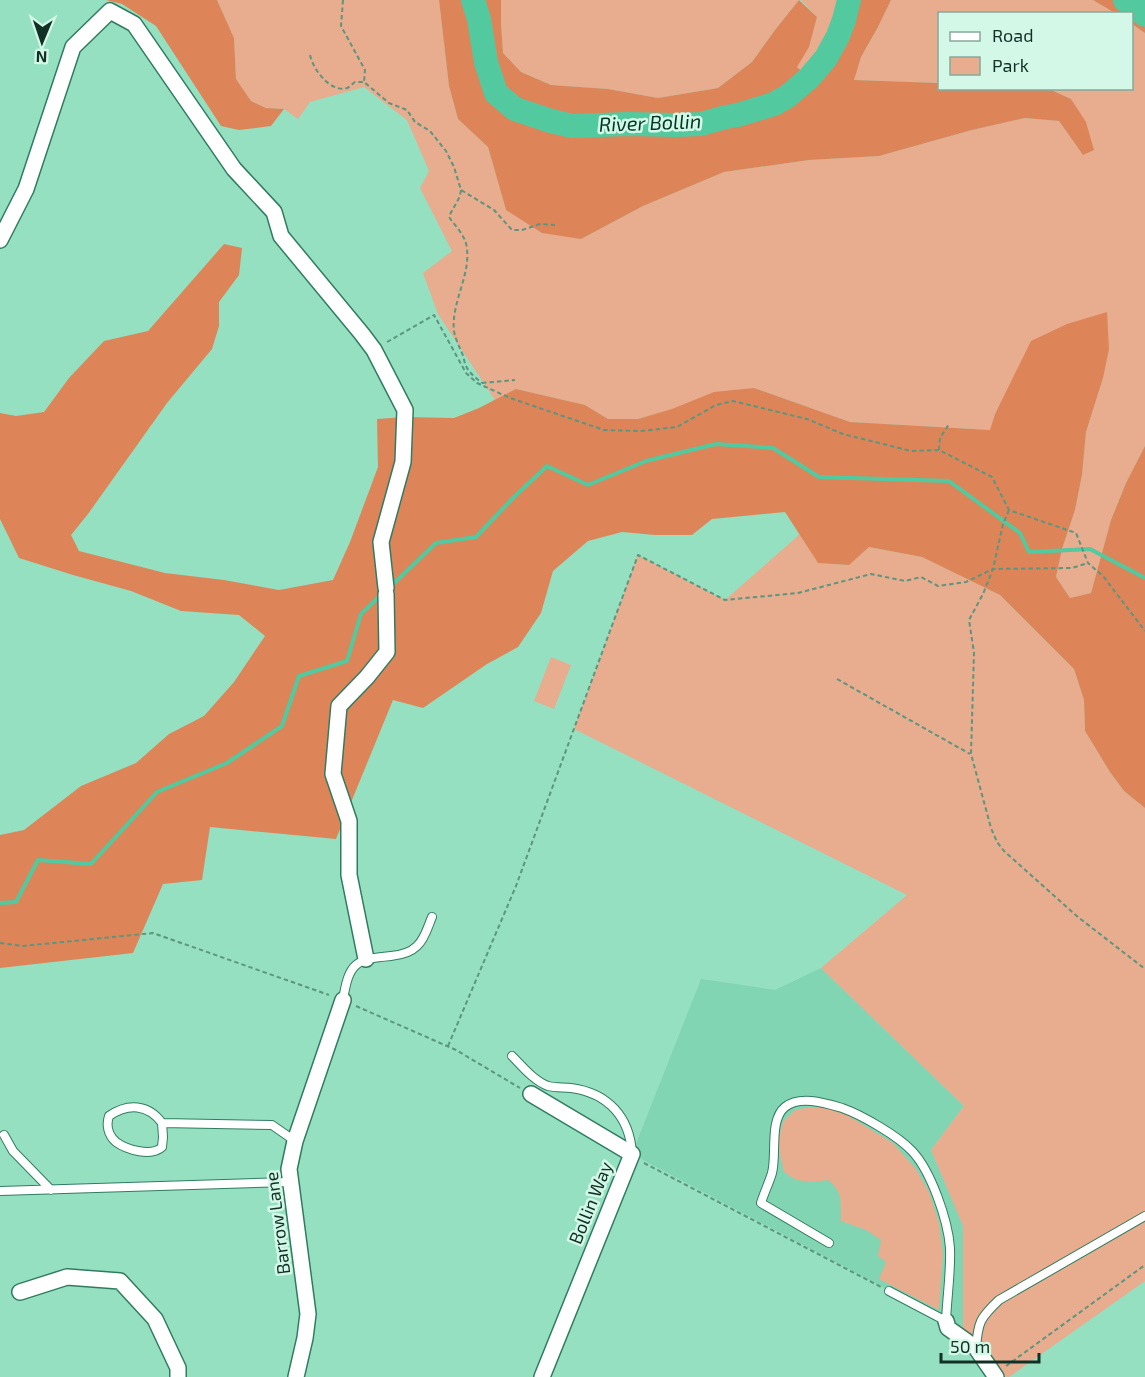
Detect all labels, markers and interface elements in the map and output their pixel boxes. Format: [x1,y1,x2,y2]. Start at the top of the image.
north arrow [12,12,72,72]
legend [938,12,1133,90]
text: Road [992,24,1033,46]
text: N [35,48,48,67]
text: Park [992,54,1029,76]
water label: River Bollin [598,108,702,136]
street label: Bollin Way [564,1158,617,1247]
street label: Barrow Lane [260,1171,294,1276]
scale bar [941,1326,1038,1364]
text: 50 m [950,1335,990,1357]

